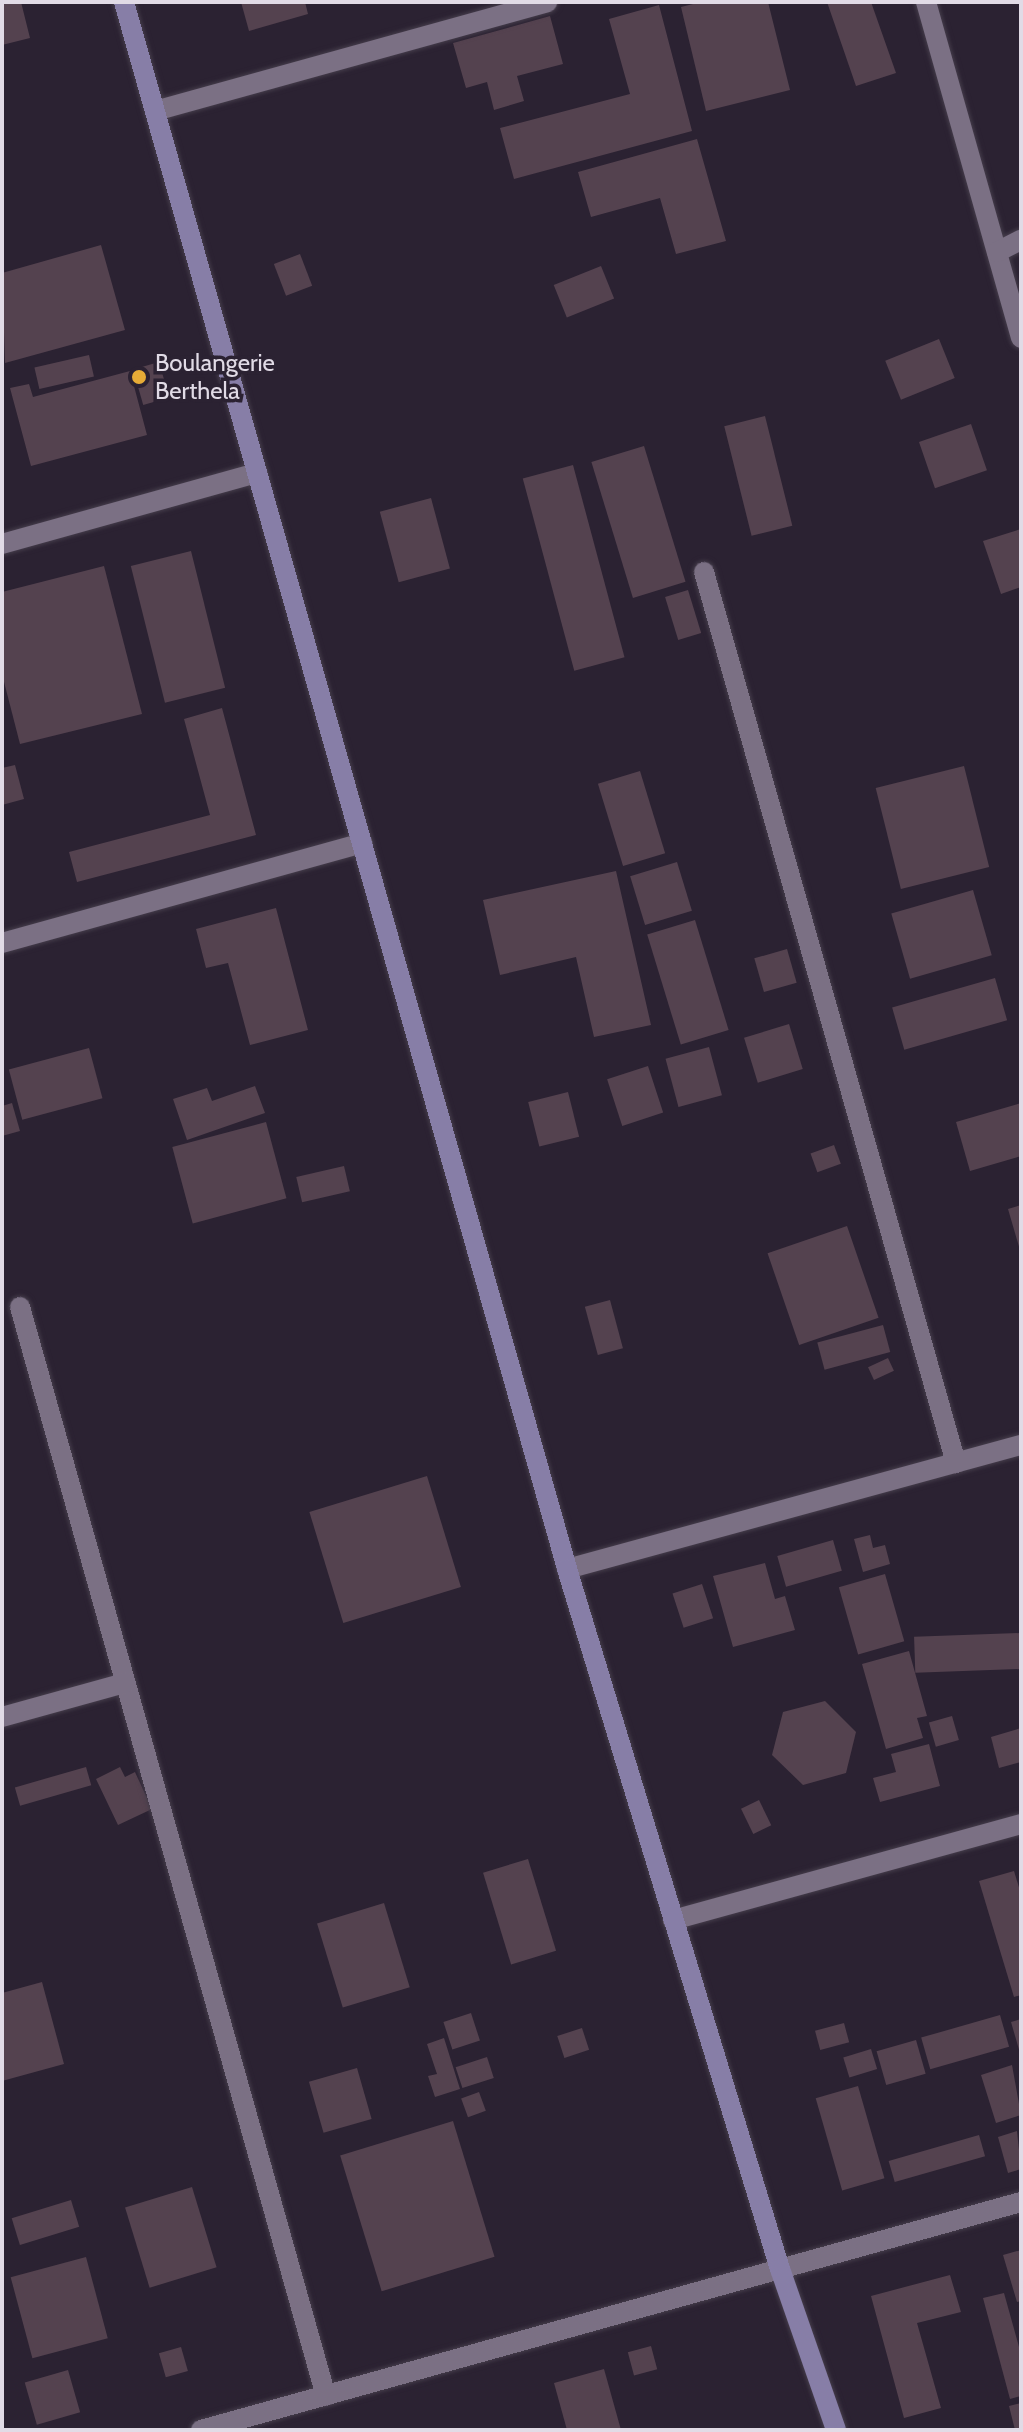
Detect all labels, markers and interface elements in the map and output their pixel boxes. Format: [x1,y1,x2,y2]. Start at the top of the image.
place label: Boulangerie Berthela [155,349,275,405]
marker: Boulangerie Berthela [130,368,148,386]

